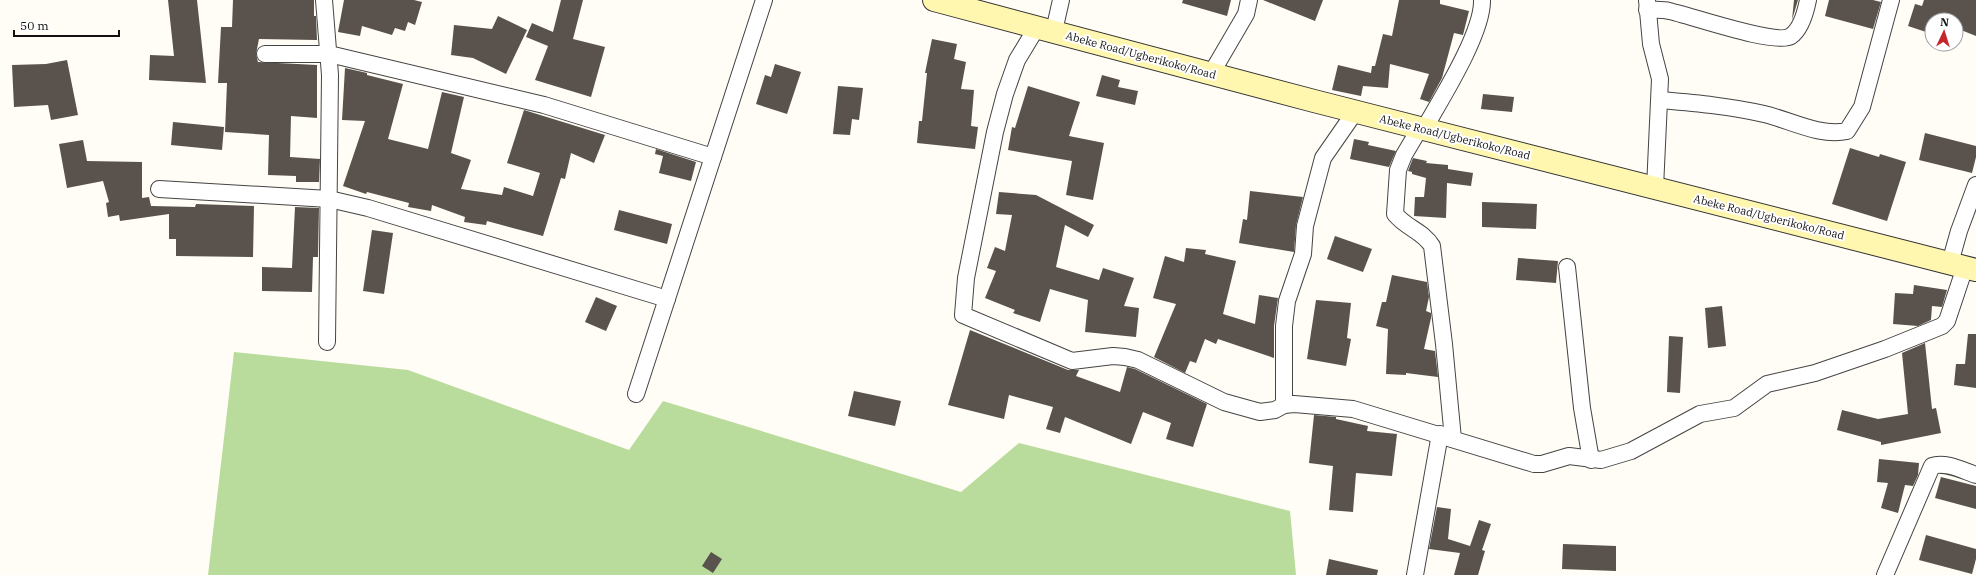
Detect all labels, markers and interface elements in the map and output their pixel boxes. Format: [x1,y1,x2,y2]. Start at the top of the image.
scale bar [14,12,119,38]
north arrow [1924,12,1964,52]
text: N [1940,15,1950,29]
text: 50 m [20,18,49,33]
street label: Abeke Road/Ugberikoko/Road [1064,28,1218,82]
street label: Abeke Road/Ugberikoko/Road [1378,111,1532,163]
street label: Abeke Road/Ugberikoko/Road [1692,191,1846,243]

